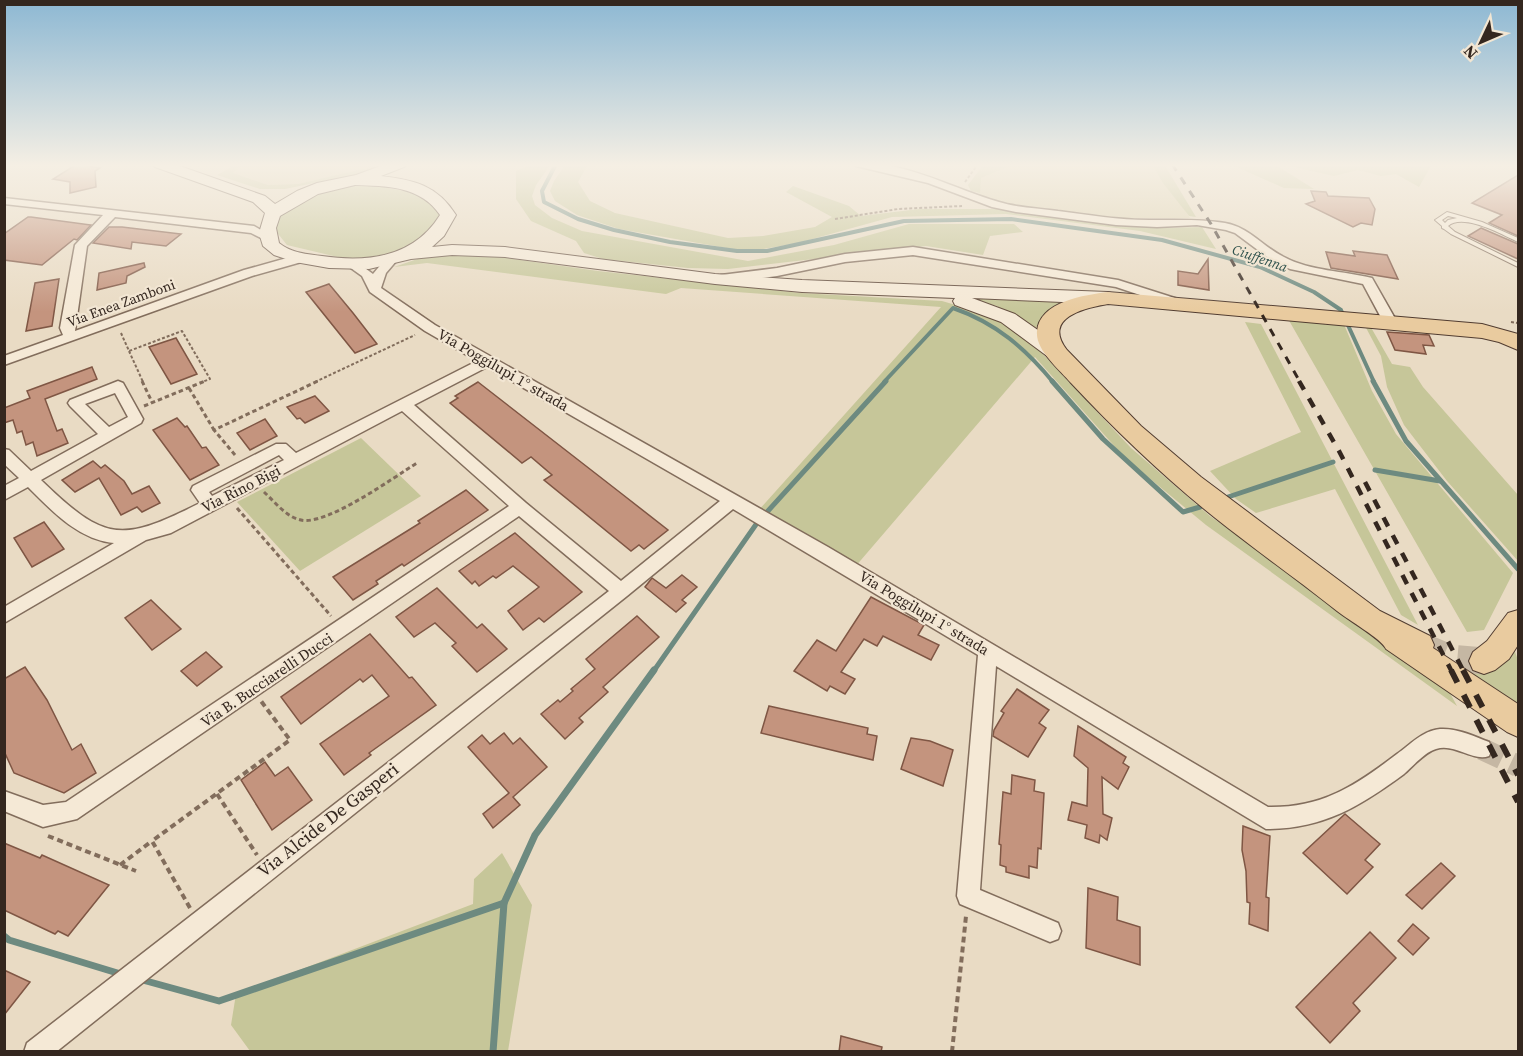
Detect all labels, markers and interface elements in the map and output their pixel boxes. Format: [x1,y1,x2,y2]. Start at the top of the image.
north arrow [1451,12,1511,72]
text: N [1458,40,1482,64]
water label: Ciuffenna [1230,239,1291,277]
street label: Via Enea Zamboni [64,274,178,332]
street label: Via Poggilupi 1° strada [434,323,573,416]
street label: Via Rino Bigi [197,460,284,518]
street label: Via Poggilupi 1° strada [855,565,994,660]
street label: Via B. Bucciarelli Ducci [196,627,337,732]
street label: Via Alcide De Gasperi [252,756,404,883]

